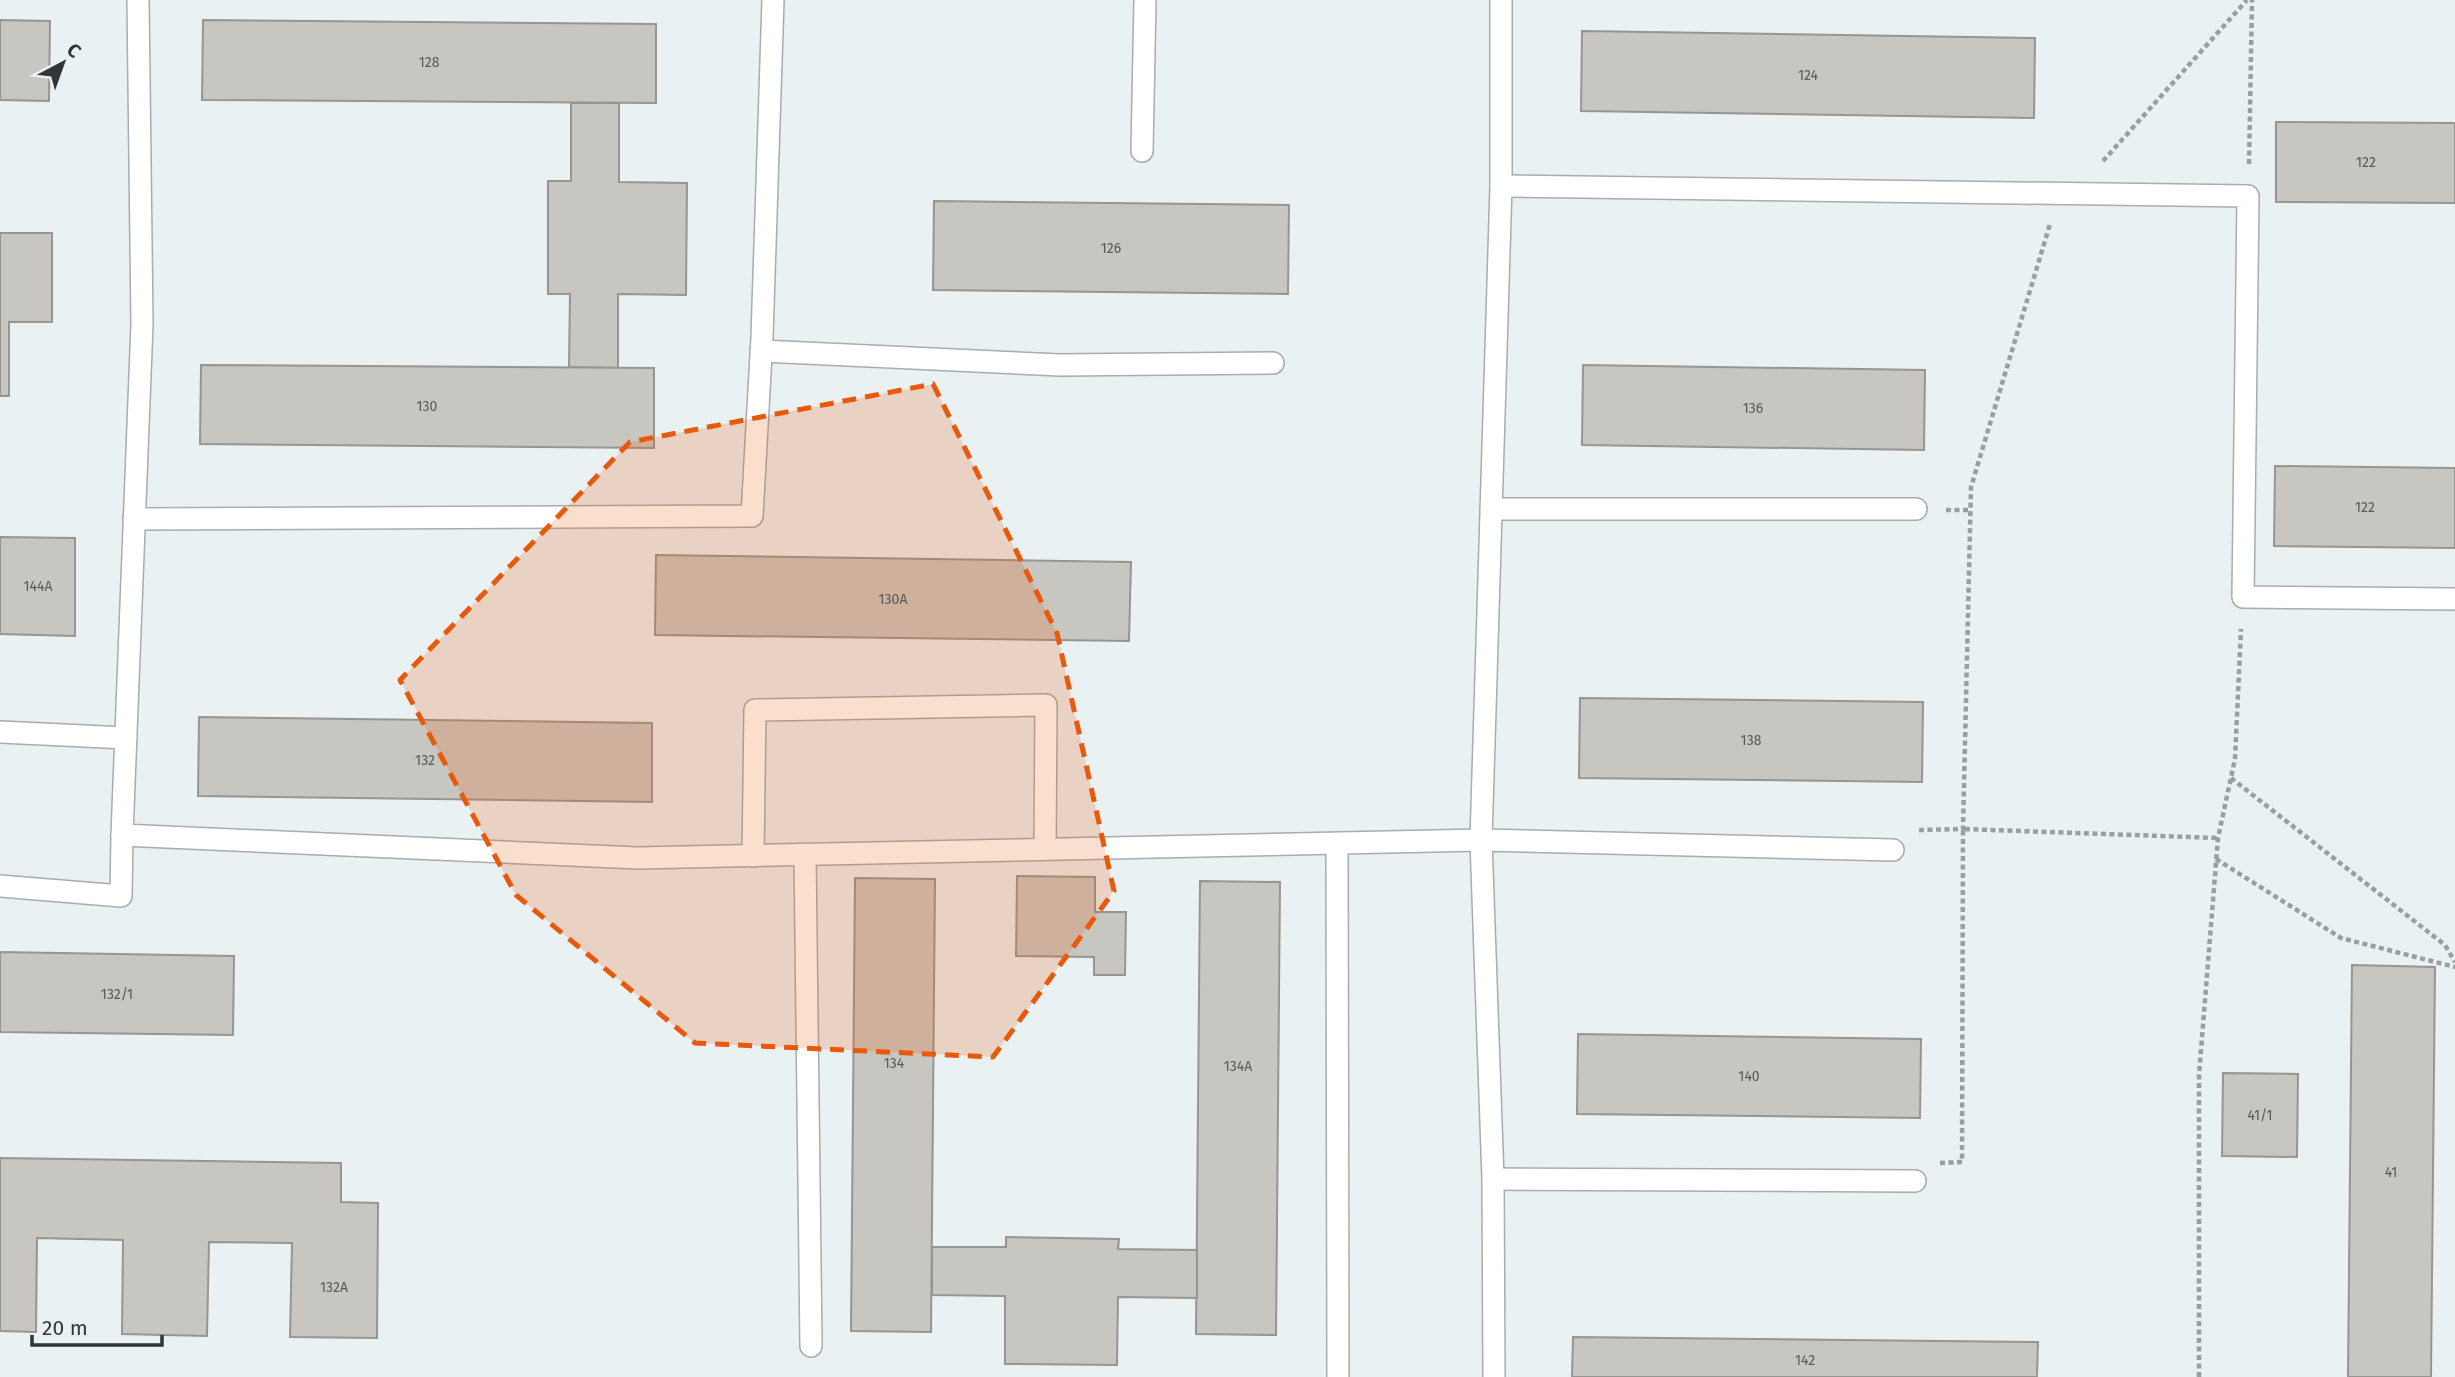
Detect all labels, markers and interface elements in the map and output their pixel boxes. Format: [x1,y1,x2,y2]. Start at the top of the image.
north arrow [28,28,98,98]
text: С [62,38,86,63]
house number: 128 [419,54,440,71]
house number: 124 [1798,67,1819,84]
house number: 122 [2356,154,2376,171]
house number: 126 [1101,240,1121,257]
house number: 130 [417,398,438,415]
house number: 136 [1743,400,1763,417]
house number: 122 [2355,499,2375,516]
house number: 144А [24,578,52,595]
house number: 130А [879,591,907,608]
house number: 138 [1741,732,1762,749]
house number: 132 [415,752,435,769]
house number: 132/1 [101,986,133,1003]
house number: 134 [884,1055,905,1072]
house number: 134А [1224,1058,1252,1075]
house number: 140 [1738,1068,1760,1085]
house number: 41/1 [2247,1107,2273,1124]
house number: 41 [2385,1164,2397,1181]
house number: 132А [320,1279,348,1296]
scale bar [32,1304,161,1348]
text: 20 m [42,1315,88,1341]
house number: 142 [1795,1352,1815,1369]

